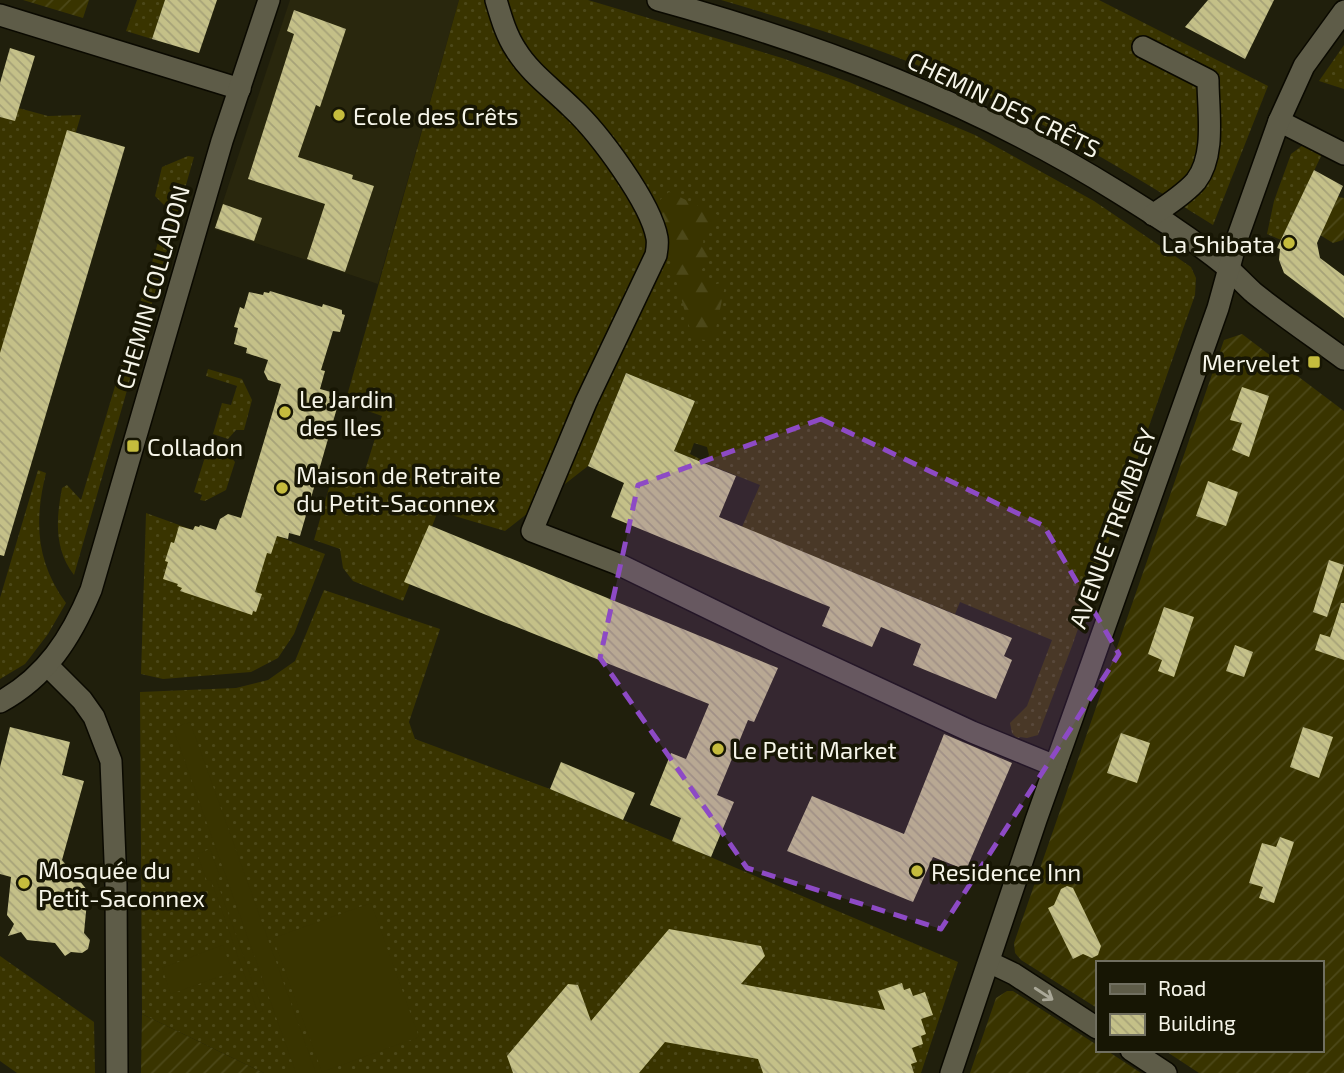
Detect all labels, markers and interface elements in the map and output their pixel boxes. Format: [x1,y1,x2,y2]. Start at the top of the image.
street label: CHEMIN DES CRÊTS [903,45,1105,163]
place label: Ecole des Crêts [353,101,518,130]
marker: Ecole des Crêts [331,107,347,123]
street label: CHEMIN COLLADON [109,182,195,392]
place label: La Shibata [1162,229,1275,258]
marker: La Shibata [1281,235,1297,251]
place label: Mervelet [1202,348,1300,377]
marker: Mervelet [1306,354,1322,370]
place label: Le Jardin des Iles [299,384,393,441]
marker: Le Jardin des Iles [277,404,293,420]
street label: AVENUE TREMBLEY [1062,424,1162,632]
place label: Colladon [147,432,243,461]
marker: Colladon [125,438,141,454]
place label: Maison de Retraite du Petit-Saconnex [296,460,501,517]
marker: Maison de Retraite du Petit-Saconnex [274,480,290,496]
place label: Le Petit Market [732,735,897,764]
marker: Le Petit Market [710,741,726,757]
place label: Mosquée du Petit-Saconnex [38,855,205,912]
place label: Residence Inn [931,857,1081,886]
marker: Residence Inn [909,863,925,879]
marker: Mosquée du Petit-Saconnex [16,875,32,891]
legend [1096,961,1323,1052]
text: Road [1158,975,1206,1000]
one-way arrow [1034,986,1053,1001]
text: Building [1158,1010,1236,1035]

